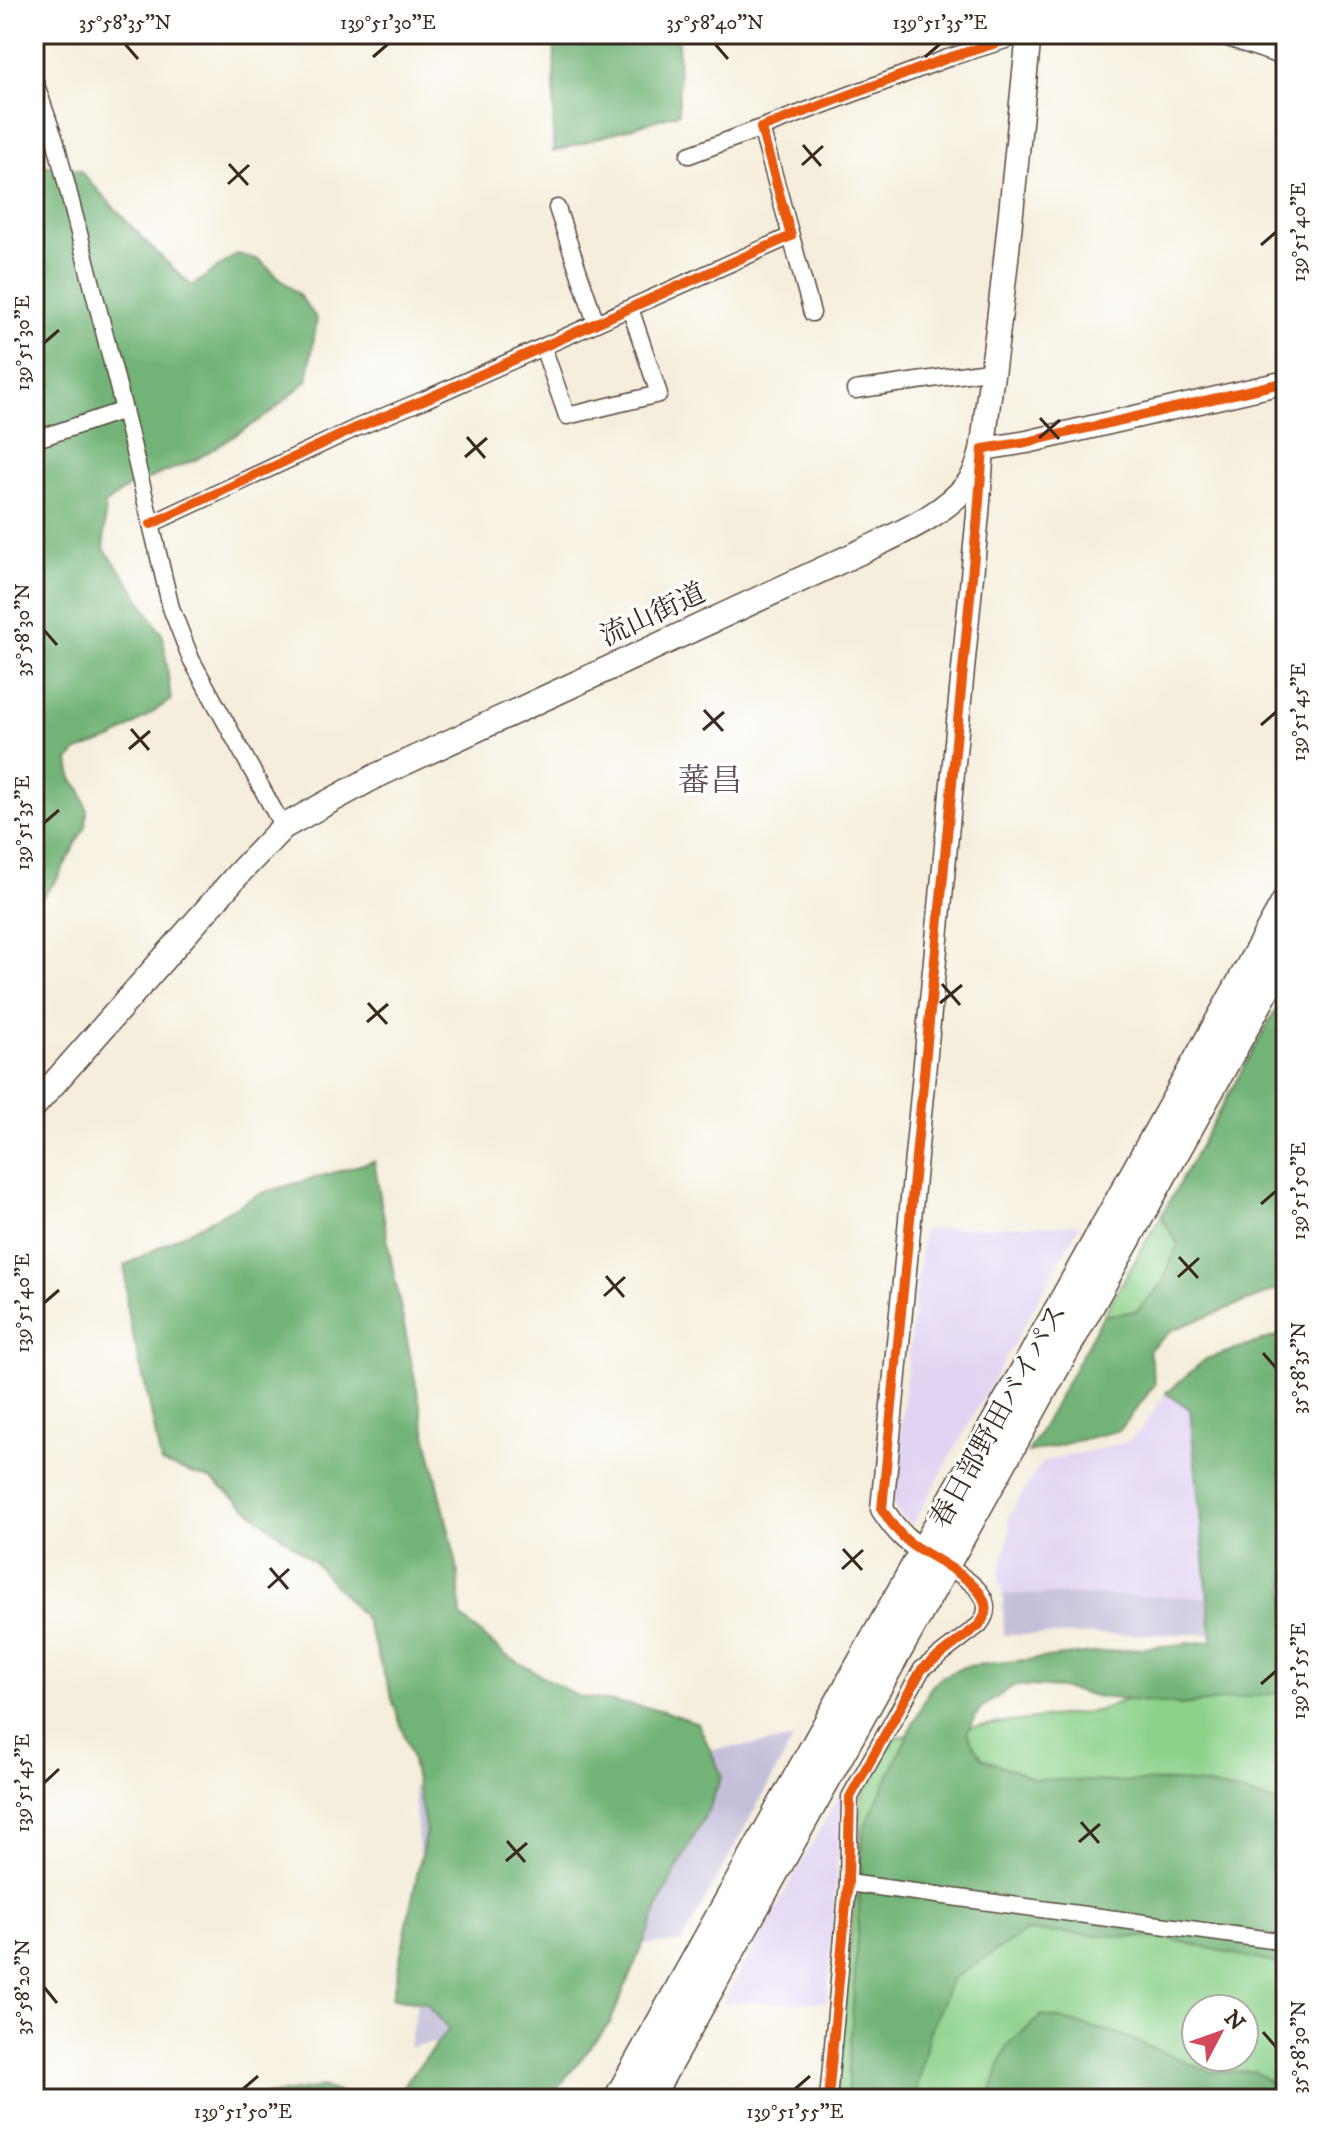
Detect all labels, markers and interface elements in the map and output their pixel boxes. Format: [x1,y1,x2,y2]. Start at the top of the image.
text: 35°58'35"N [79,11,171,36]
text: 139°51'30"E [340,11,436,36]
text: 35°58'40"N [666,11,764,36]
text: 139°51'35"E [892,11,988,36]
text: 139°51'40"E [1287,182,1312,282]
text: 139°51'30"E [11,295,36,391]
street label: 流山街道 [595,575,711,655]
text: 35°58'30"N [11,583,36,677]
text: 139°51'45"E [1287,662,1312,762]
district label: 蕃昌 [678,762,742,802]
text: 139°51'35"E [11,775,36,871]
text: 139°51'50"E [1287,1142,1312,1240]
text: 139°51'40"E [11,1253,36,1353]
street label: 春日部野田バイパス [923,1298,1075,1534]
text: 35°58'35"N [1287,1322,1312,1414]
text: 139°51'55"E [1287,1622,1312,1720]
text: 139°51'45"E [11,1733,36,1833]
text: 35°58'20"N [11,1939,36,2035]
north arrow [1180,1993,1260,2073]
text: 35°58'30"N [1287,2000,1312,2094]
text: N [1218,2005,1250,2037]
text: 139°51'50"E [194,2100,292,2125]
text: 139°51'55"E [746,2100,844,2125]

